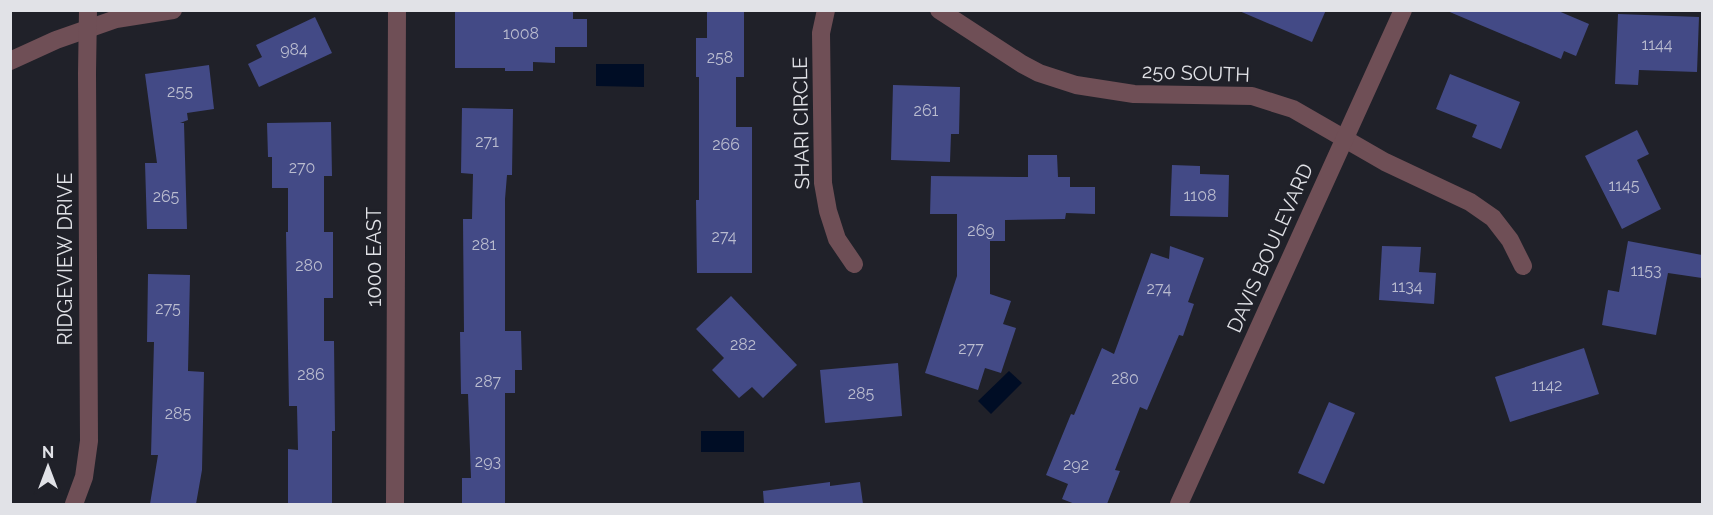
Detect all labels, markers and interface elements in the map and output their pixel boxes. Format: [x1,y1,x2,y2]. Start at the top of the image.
house number: 1008 [503,24,539,43]
house number: 1144 [1641,35,1673,54]
house number: 984 [280,40,308,59]
house number: 258 [707,48,733,67]
street label: SHARI CIRCLE [788,56,814,190]
street label: 250 SOUTH [1142,59,1250,87]
house number: 255 [167,82,193,101]
house number: 261 [914,101,939,120]
house number: 271 [475,132,499,151]
house number: 266 [712,135,740,154]
house number: 270 [289,158,315,177]
street label: DAVIS BOULEVARD [1222,160,1318,336]
street label: RIDGEVIEW DRIVE [53,173,77,345]
house number: 1145 [1608,176,1640,195]
house number: 1108 [1184,186,1216,205]
house number: 265 [153,187,180,206]
street label: 1000 EAST [362,207,386,307]
house number: 269 [967,221,995,240]
house number: 274 [712,227,737,246]
house number: 281 [472,235,496,254]
house number: 280 [295,256,323,275]
house number: 1153 [1631,261,1661,280]
house number: 1134 [1392,277,1423,296]
house number: 274 [1147,279,1172,298]
house number: 275 [155,299,181,318]
house number: 282 [730,335,756,354]
house number: 277 [958,339,984,358]
house number: 286 [297,365,325,384]
house number: 280 [1111,369,1139,388]
house number: 287 [475,372,502,391]
house number: 1142 [1532,376,1562,395]
house number: 285 [848,384,875,403]
house number: 285 [165,404,192,423]
north arrow [18,437,78,497]
text: N [42,443,54,462]
house number: 293 [475,452,501,471]
house number: 292 [1063,455,1089,474]

